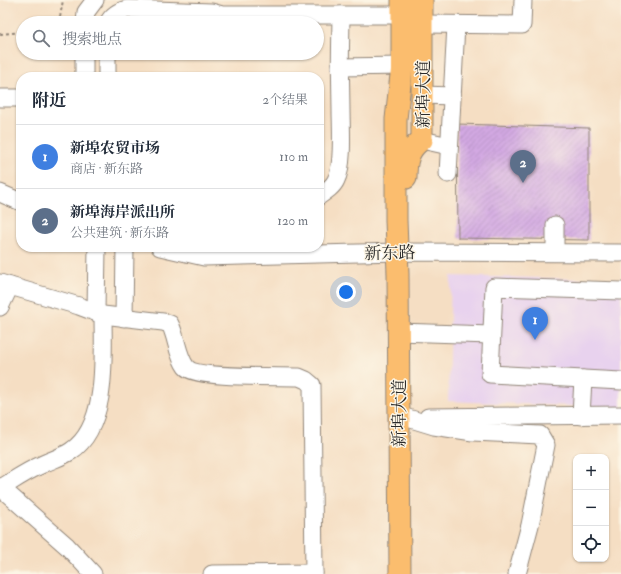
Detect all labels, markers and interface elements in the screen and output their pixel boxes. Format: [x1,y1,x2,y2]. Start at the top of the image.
search box [16,16,324,60]
icon: search [30,27,52,49]
text: 搜索地点 [62,30,122,49]
street label: 新埠大道 [413,60,434,128]
text: 附近 [32,90,66,111]
text: 2个结果 [262,92,308,108]
text: 新埠农贸市场 [70,139,160,158]
text: 1 [43,149,47,165]
text: 110 m [279,149,308,165]
pin: 2 [510,150,536,183]
text: 商店 · 新东路 [70,161,143,177]
text: 新埠海岸派出所 [70,203,175,222]
text: 2 [42,213,48,229]
text: 120 m [277,213,308,229]
text: 公共建筑 · 新东路 [70,225,169,241]
street label: 新东路 [364,242,416,264]
your location [336,282,356,302]
pin: 1 [522,307,548,340]
street label: 新埠大道 [389,379,410,447]
map controls [573,454,609,562]
button: + [573,454,609,490]
button: − [573,490,609,526]
button: locate [573,526,609,562]

